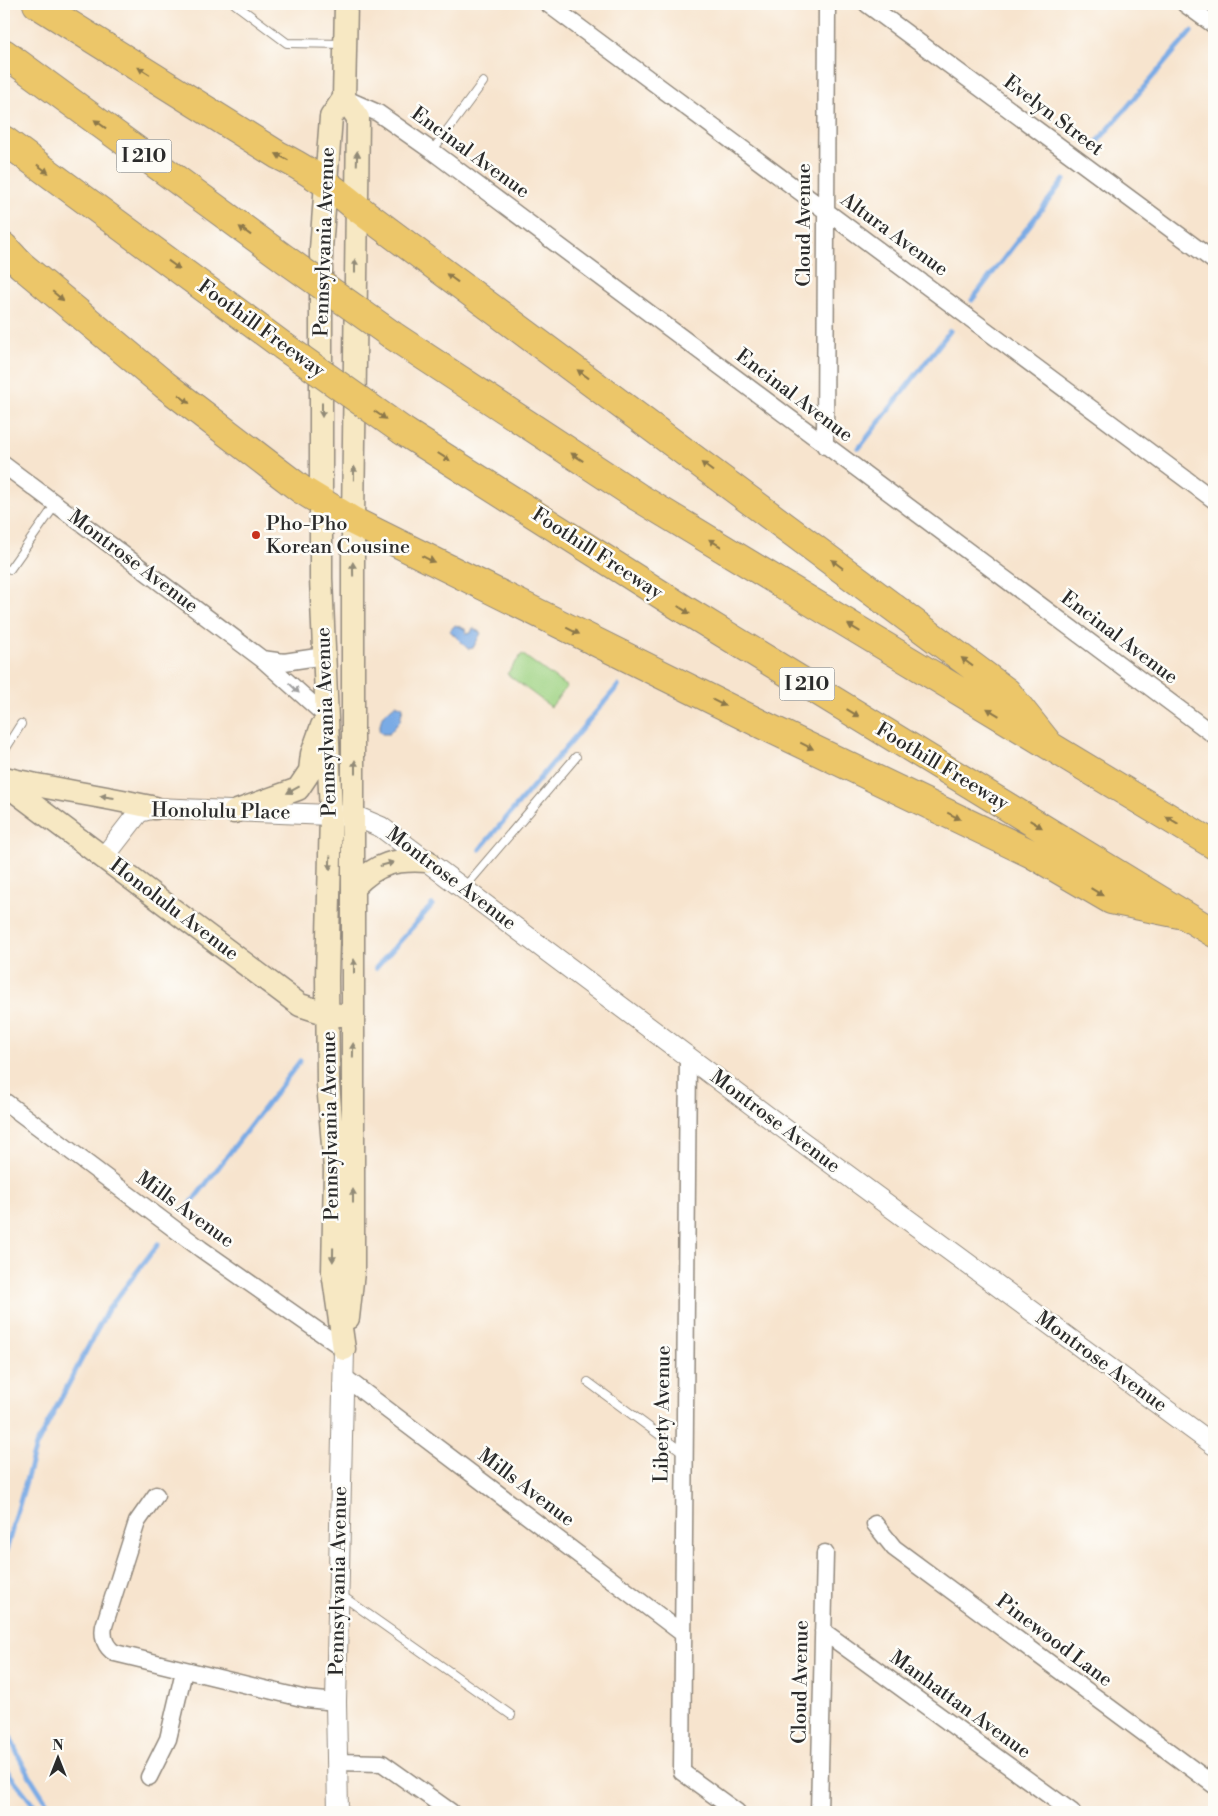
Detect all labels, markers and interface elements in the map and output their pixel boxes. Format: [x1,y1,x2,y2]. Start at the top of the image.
one-way arrow [138,66,151,76]
street label: Evelyn Street [998,70,1108,162]
street label: Encinal Avenue [406,102,534,204]
one-way arrow [93,119,107,129]
road number: I 210 [116,140,172,172]
street label: Pennsylvania Avenue [309,147,341,337]
one-way arrow [353,150,361,166]
one-way arrow [275,153,290,161]
street label: Cloud Avenue [792,163,817,287]
one-way arrow [36,164,50,174]
street label: Altura Avenue [835,187,953,282]
one-way arrow [239,225,252,236]
one-way arrow [351,257,359,273]
one-way arrow [167,260,181,270]
one-way arrow [445,273,459,283]
street label: Foothill Freeway [193,275,330,384]
one-way arrow [51,291,64,302]
street label: Encinal Avenue [730,344,858,448]
one-way arrow [576,369,590,379]
one-way arrow [177,394,190,405]
one-way arrow [318,403,326,419]
one-way arrow [373,410,387,420]
one-way arrow [437,452,450,461]
one-way arrow [571,452,584,462]
one-way arrow [700,462,714,472]
one-way arrow [350,464,358,480]
street label: Foothill Freeway [527,502,667,606]
street label: Montrose Avenue [63,505,203,619]
place label: Pho-Pho Korean Cousine [266,512,410,560]
marker: Pho-Pho Korean Cousine [250,529,262,541]
one-way arrow [708,539,721,548]
one-way arrow [420,555,435,564]
one-way arrow [831,559,844,570]
one-way arrow [349,561,357,577]
street label: Encinal Avenue [1055,586,1183,690]
one-way arrow [678,605,691,614]
one-way arrow [847,624,860,633]
street label: Pennsylvania Avenue [311,627,343,817]
one-way arrow [566,628,580,636]
one-way arrow [960,657,974,667]
road number: I 210 [780,668,834,701]
one-way arrow [288,682,300,694]
one-way arrow [712,700,726,708]
one-way arrow [986,707,999,716]
one-way arrow [846,708,859,717]
street label: Foothill Freeway [871,717,1013,817]
one-way arrow [800,742,814,750]
one-way arrow [351,759,359,775]
one-way arrow [286,786,300,794]
one-way arrow [99,793,115,801]
street label: Honolulu Place [151,798,291,826]
one-way arrow [946,812,961,820]
one-way arrow [1166,815,1179,824]
one-way arrow [1030,820,1043,829]
street label: Montrose Avenue [381,822,521,936]
street label: Honolulu Avenue [105,853,243,967]
one-way arrow [326,855,334,871]
one-way arrow [380,860,395,868]
one-way arrow [1090,888,1104,897]
one-way arrow [350,958,358,974]
street label: Pennsylvania Avenue [317,1031,345,1221]
one-way arrow [349,1042,357,1058]
street label: Montrose Avenue [705,1065,845,1179]
street label: Mills Avenue [131,1166,239,1254]
one-way arrow [349,1188,357,1204]
one-way arrow [329,1248,337,1264]
street label: Montrose Avenue [1030,1306,1172,1418]
street label: Liberty Avenue [649,1345,677,1483]
street label: Mills Avenue [473,1443,579,1533]
street label: Pennsylvania Avenue [325,1486,353,1676]
street label: Pinewood Lane [991,1589,1117,1693]
street label: Cloud Avenue [787,1620,815,1744]
street label: Manhattan Avenue [885,1645,1035,1765]
north arrow [32,1734,82,1784]
text: N [52,1737,64,1755]

